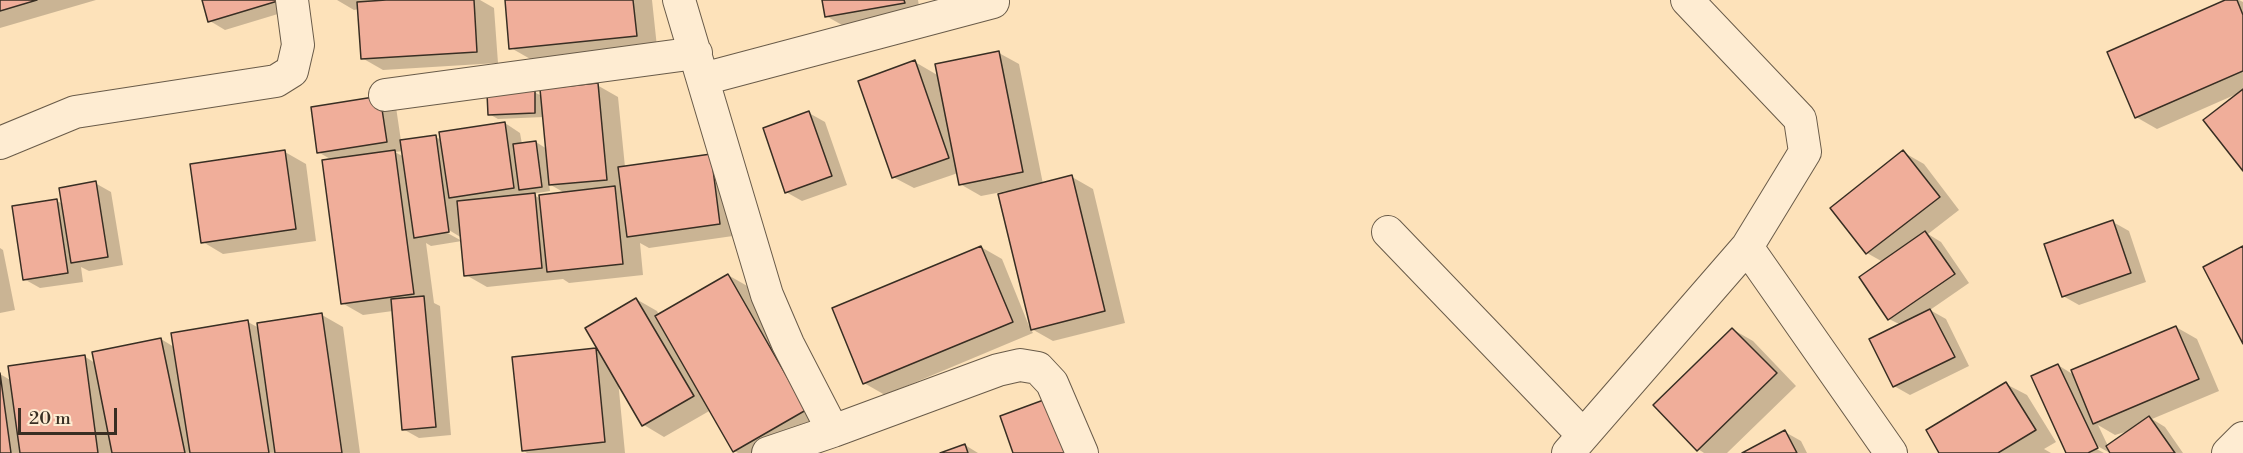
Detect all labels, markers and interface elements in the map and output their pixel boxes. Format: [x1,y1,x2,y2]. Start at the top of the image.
scale bar [21,396,120,434]
text: 20 m [29,407,71,430]

